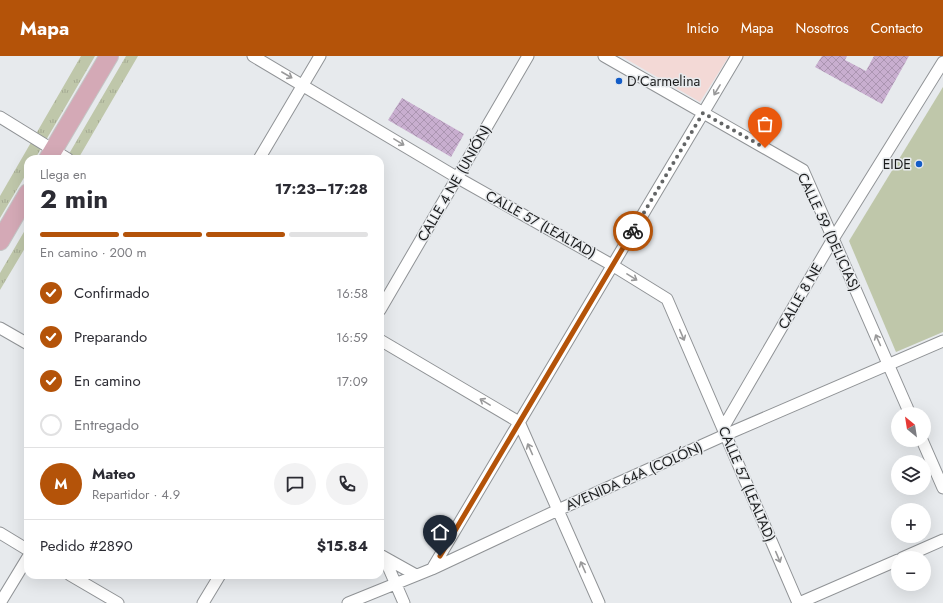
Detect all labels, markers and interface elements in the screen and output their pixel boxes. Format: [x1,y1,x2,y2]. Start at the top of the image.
text: Mapa [20,15,69,42]
text: Inicio [686,18,719,38]
text: Mapa [741,18,774,38]
text: Nosotros [796,18,849,38]
text: Contacto [871,18,923,38]
place label: D'Carmelina [627,71,700,91]
one-way arrow [281,72,293,80]
marker: D'Carmelina [614,76,624,86]
one-way arrow [713,84,721,95]
pin [748,107,782,148]
icon: bag [754,113,776,135]
street label: CALLE 4 NE (UNIÓN) [412,121,496,245]
one-way arrow [393,139,405,147]
place label: EIDE [883,154,911,174]
marker: EIDE [914,159,924,169]
text: Llega en [40,165,87,184]
street label: CALLE 59 (DELICIAS) [793,169,865,295]
text: 17:23–17:28 [275,178,368,200]
text: 2 min [40,180,108,218]
street label: CALLE 57 (LEALTAD) [482,185,600,263]
courier [613,211,653,251]
icon: bike [622,220,644,242]
text: En camino · 200 m [40,243,147,262]
street label: CALLE 8 NE [773,259,827,333]
one-way arrow [627,273,638,282]
icon: check [40,282,62,304]
text: Confirmado [74,282,149,304]
text: 16:58 [336,284,368,303]
icon: check [40,326,62,348]
text: Preparando [74,326,147,348]
text: 16:59 [336,328,368,347]
one-way arrow [679,329,686,341]
one-way arrow [874,334,881,346]
icon: check [40,370,62,392]
text: En camino [74,370,141,392]
text: 17:09 [336,372,368,391]
one-way arrow [479,398,491,406]
north arrow [891,407,931,447]
map controls [891,407,931,591]
text: Entregado [74,414,139,436]
street label: CALLE 57 (LEALTAD) [714,423,780,545]
street label: AVENIDA 64A (COLÓN) [562,437,706,515]
one-way arrow [526,443,534,455]
button: layers [891,455,931,495]
text: Mateo [92,463,136,485]
button: chat [274,463,316,505]
button: phone [326,463,368,505]
text: M [54,473,68,495]
text: Repartidor · 4.9 [92,485,180,504]
button: + [891,503,931,543]
pin [423,515,457,556]
icon: home [429,521,451,543]
text: Pedido #2890 [40,535,133,557]
text: $15.84 [317,535,368,557]
one-way arrow [775,551,782,563]
button: − [891,551,931,591]
one-way arrow [579,562,587,574]

